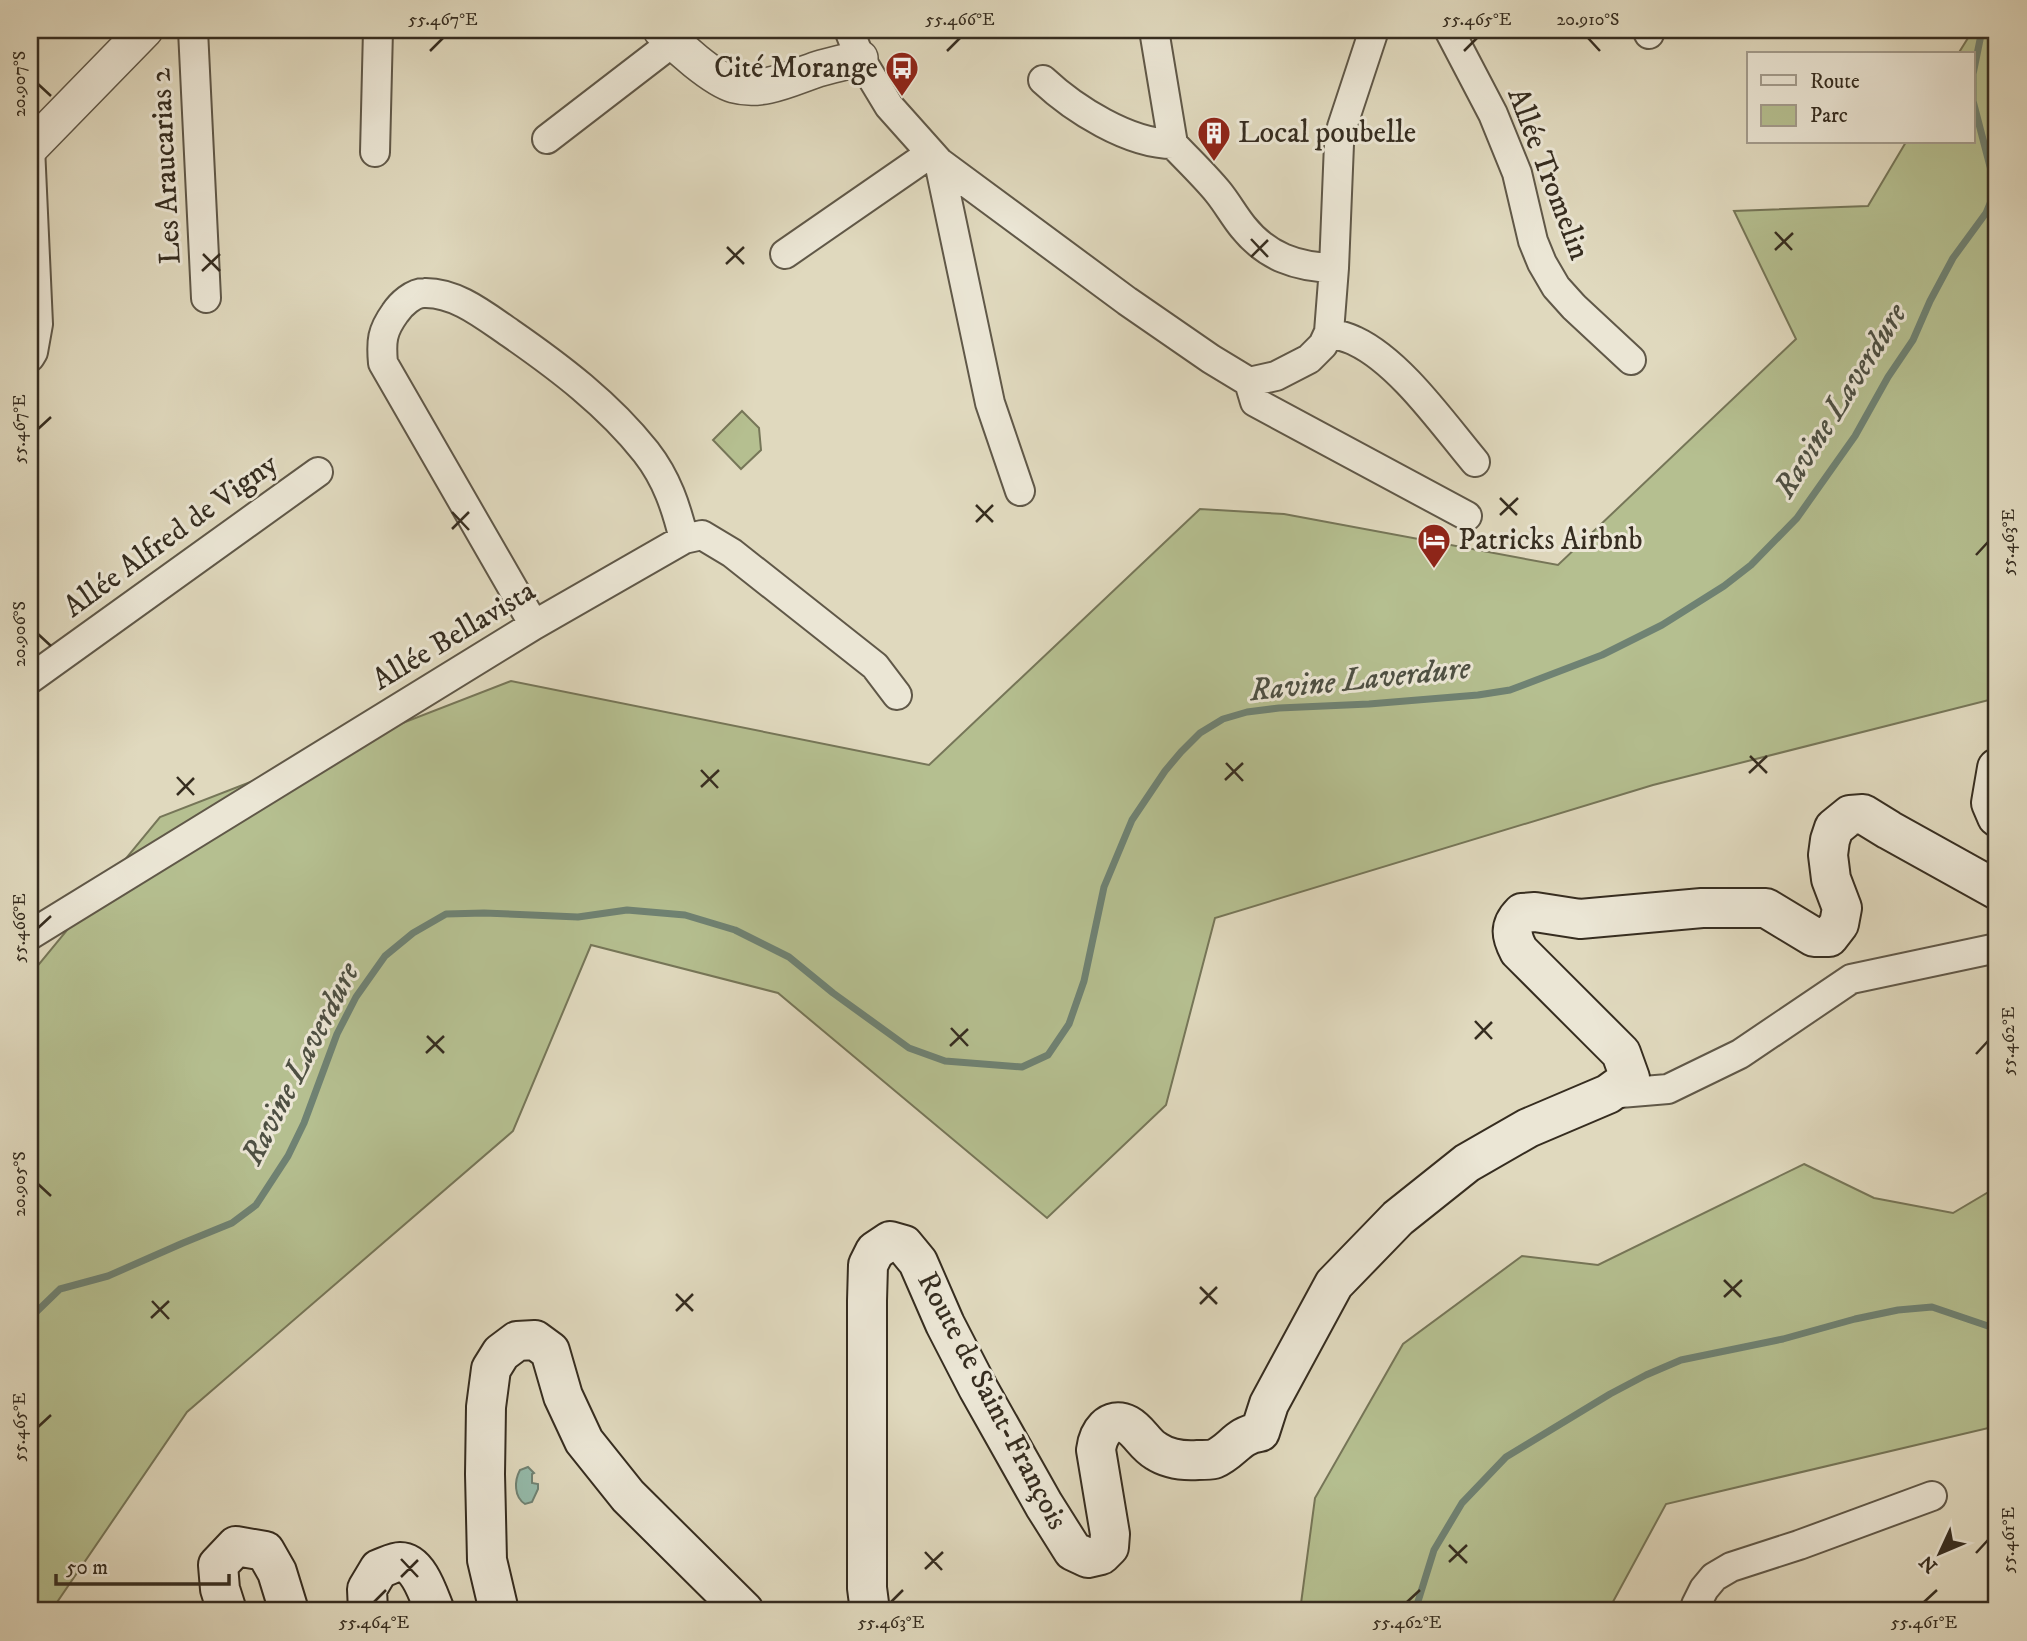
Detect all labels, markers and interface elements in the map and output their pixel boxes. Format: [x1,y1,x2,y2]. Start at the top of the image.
text: 55.467°E [408,9,478,31]
text: 55.466°E [925,9,995,31]
text: 55.465°E [1443,9,1512,31]
text: 20.910°S [1556,9,1620,31]
bus stop icon: Cité Morange [883,49,921,98]
place label: Cité Morange [714,50,878,87]
text: 20.907°S [9,51,31,117]
legend [1747,52,1974,144]
street label: Les Araucarias 2 [142,67,190,265]
text: Route [1810,69,1860,95]
street label: Allée Tromelin [1498,83,1598,265]
text: Parc [1810,103,1848,129]
building icon: Local poubelle [1195,114,1233,163]
place label: Local poubelle [1238,115,1416,152]
water label: Ravine Laverdure [1765,295,1917,506]
text: 55.467°E [9,394,31,464]
street label: Allée Alfred de Vigny [57,445,286,626]
text: 55.463°E [1998,508,2020,575]
hotel icon: Patricks Airbnb [1415,521,1453,570]
place label: Patricks Airbnb [1458,522,1643,559]
street label: Allée Bellavista [366,573,542,699]
text: 20.906°S [9,601,31,667]
water label: Ravine Laverdure [1247,648,1473,712]
text: 55.466°E [9,893,31,963]
water label: Ravine Laverdure [232,955,370,1173]
text: 55.462°E [1998,1006,2020,1075]
text: 20.905°S [9,1151,31,1217]
street label: Route de Saint-François [908,1266,1076,1536]
text: 55.465°E [9,1392,31,1461]
text: 55.461°E [1998,1506,2020,1573]
north arrow [1904,1518,1974,1588]
scale bar [56,1543,229,1587]
text: N [1915,1550,1943,1577]
text: 50 m [66,1555,108,1581]
text: 55.464°E [339,1612,409,1634]
text: 55.463°E [858,1612,925,1634]
text: 55.462°E [1373,1612,1442,1634]
text: 55.461°E [1891,1612,1958,1634]

